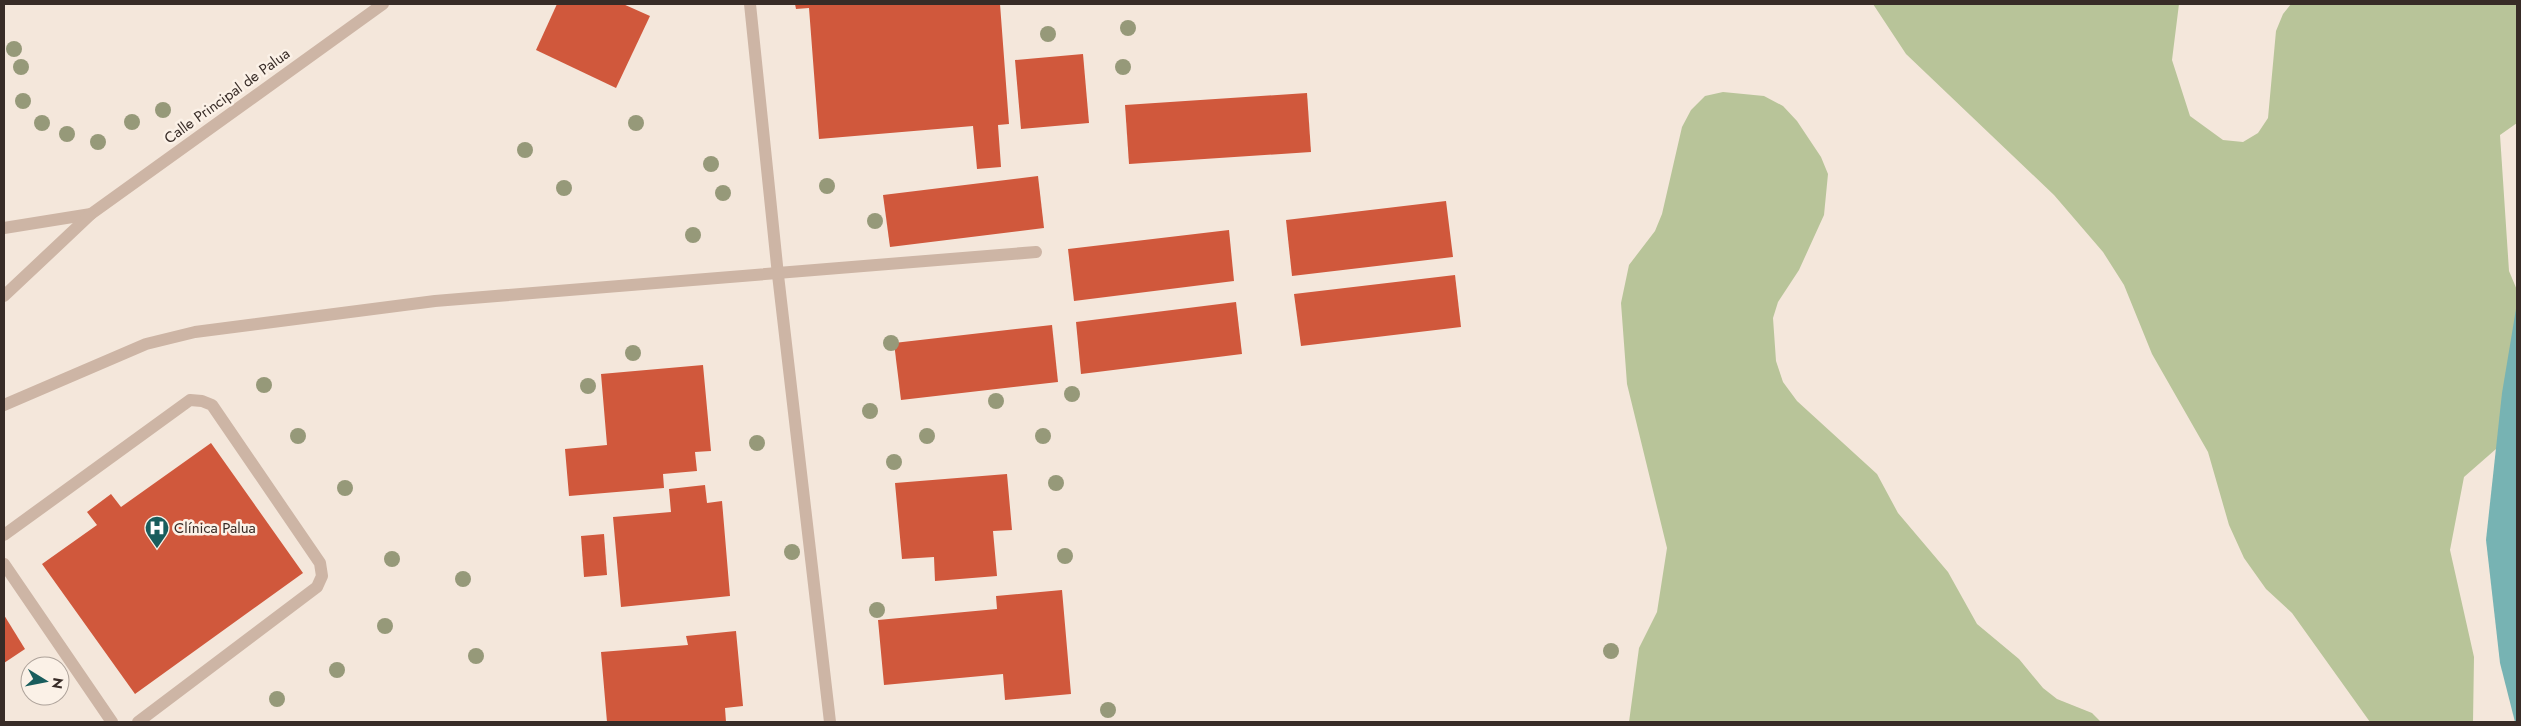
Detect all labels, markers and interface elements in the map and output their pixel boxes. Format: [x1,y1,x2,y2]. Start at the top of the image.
street label: Calle Principal de Palua [160,43,294,149]
hospital icon: Clínica Palua [144,515,170,549]
place label: Clínica Palua [174,517,256,539]
north arrow [20,656,70,706]
text: N [47,676,69,690]

